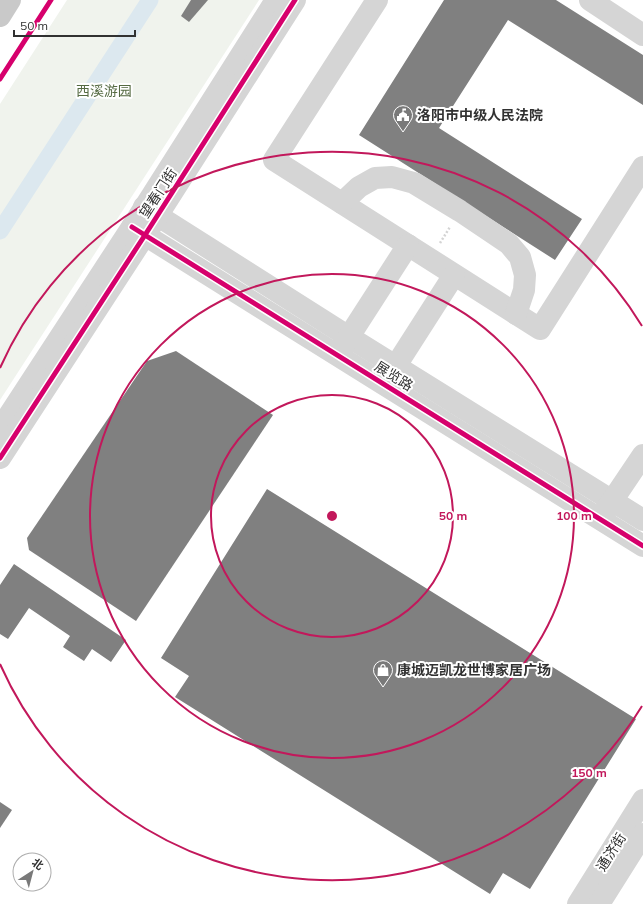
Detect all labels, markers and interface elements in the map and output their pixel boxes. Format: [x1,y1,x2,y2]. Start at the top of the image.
scale bar [14,12,135,38]
text: 50 m [20,18,48,33]
park label: 西溪游园 [76,82,132,100]
public building icon: 洛阳市中级人民法院 [392,104,414,132]
place label: 洛阳市中级人民法院 [417,106,543,124]
street label: 望春门街 [135,165,181,221]
street label: 展览路 [371,357,417,395]
text: 50 m [439,508,467,523]
text: 100 m [556,508,592,523]
centre of rings [325,509,339,523]
shop icon: 康城迈凯龙世博家居广场 [372,659,394,687]
place label: 康城迈凯龙世博家居广场 [397,661,551,679]
text: 150 m [571,765,607,780]
street label: 通济街 [592,829,630,875]
north arrow [12,852,52,892]
text: 北 [29,855,46,873]

